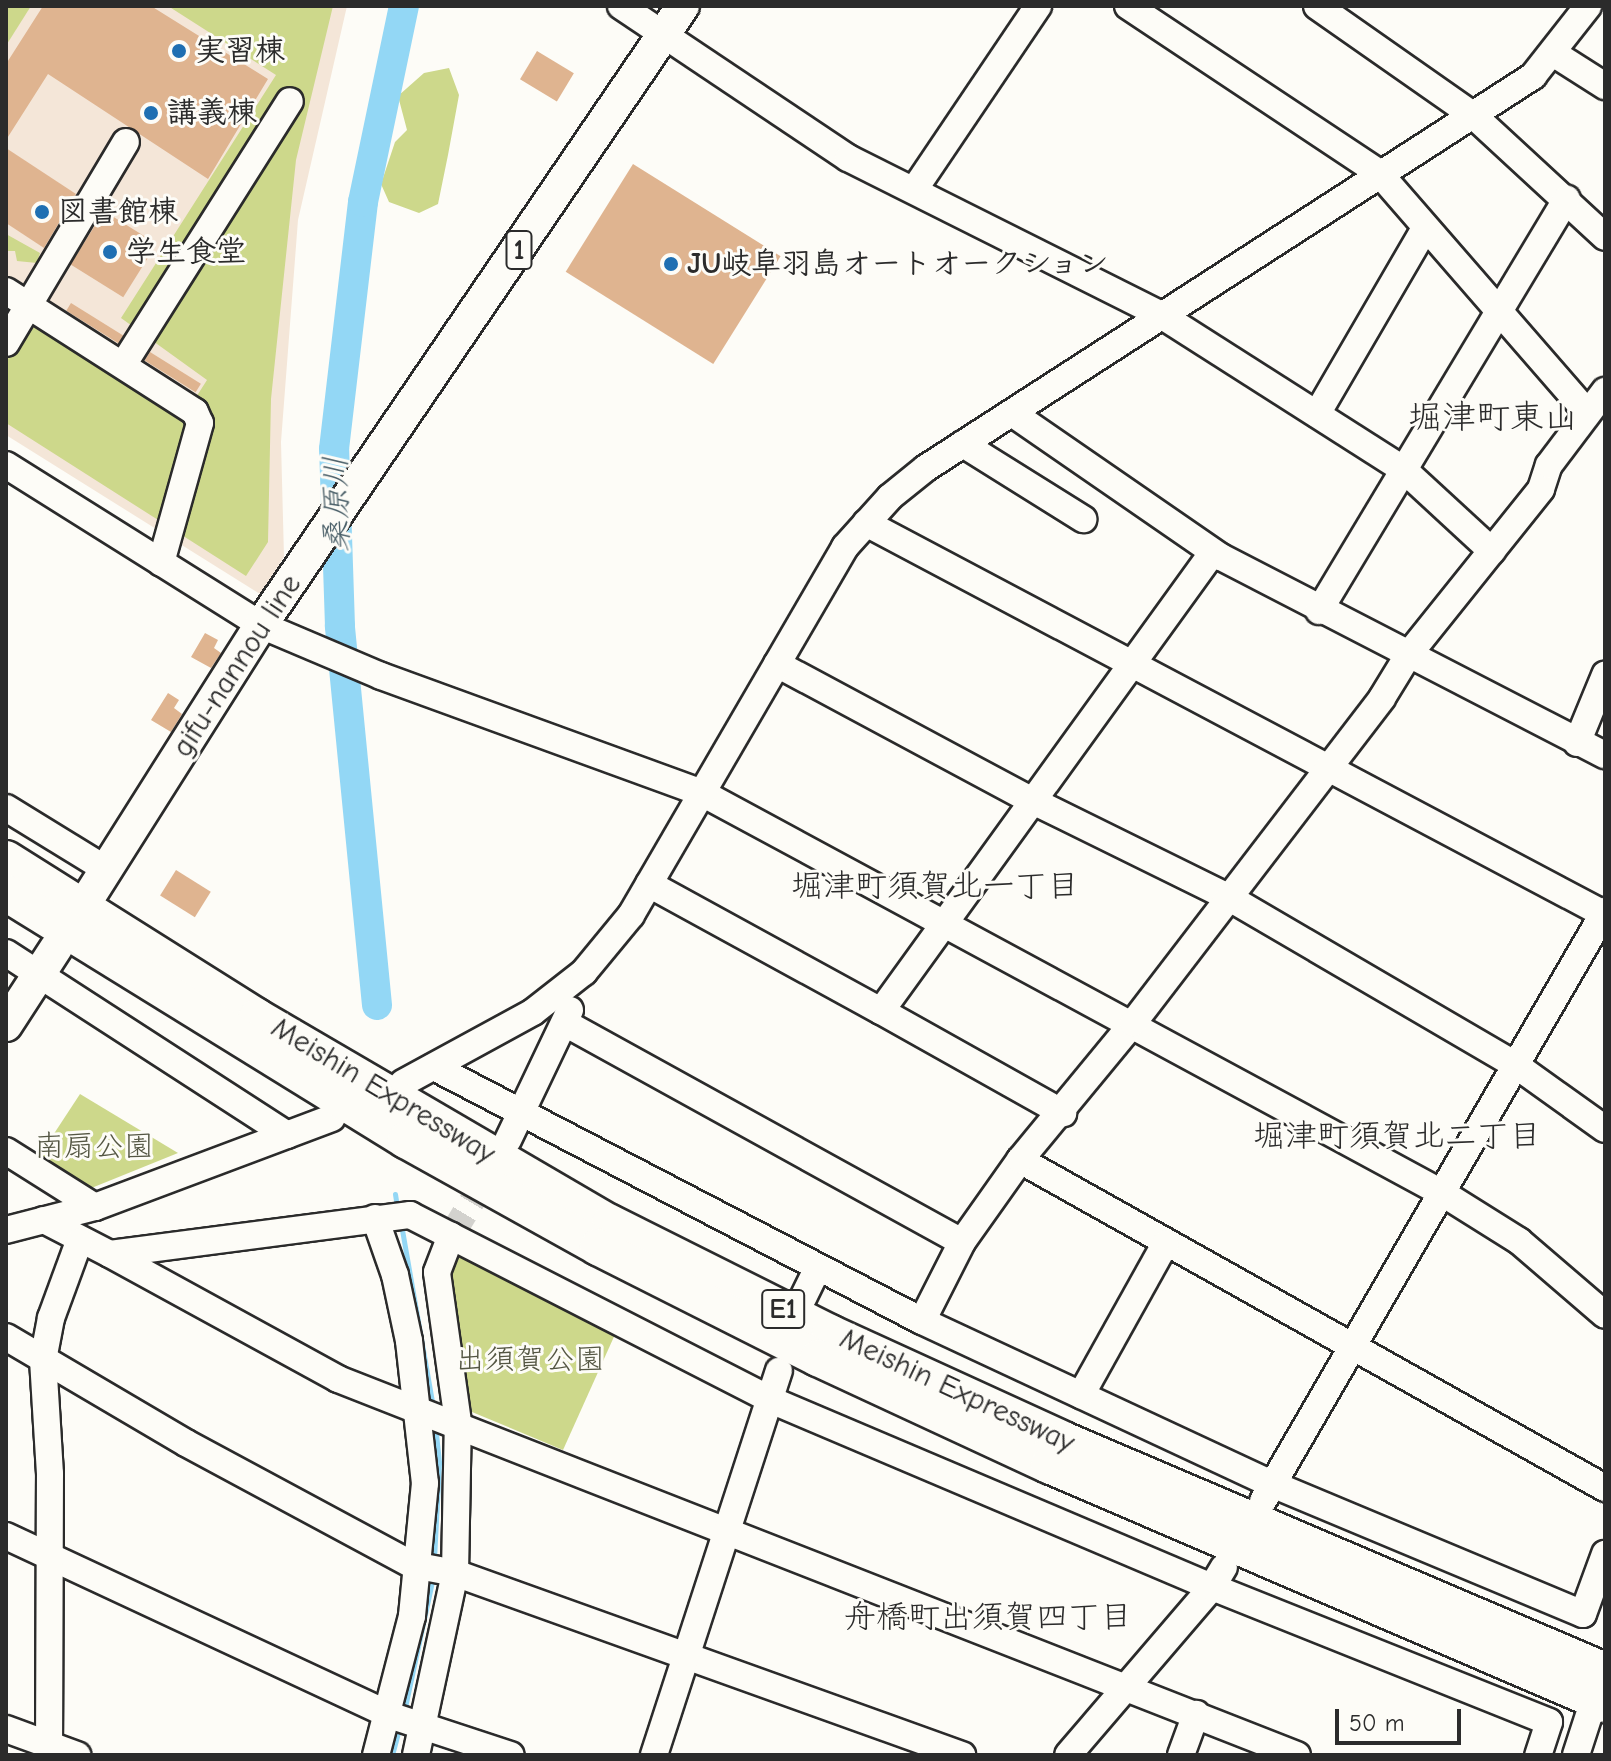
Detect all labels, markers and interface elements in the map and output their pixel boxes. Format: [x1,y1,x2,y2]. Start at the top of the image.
place label: 実習棟 [195,33,285,69]
marker: 実習棟 [170,42,188,60]
place label: 講義棟 [167,95,257,131]
marker: 講義棟 [142,104,160,122]
place label: 図書館棟 [58,194,178,230]
marker: 図書館棟 [33,203,51,221]
road number: 1 [505,226,533,274]
place label: 学生食堂 [126,234,246,270]
marker: 学生食堂 [101,243,119,261]
place label: JU岐阜羽島オートオークション [687,246,1111,282]
marker: JU岐阜羽島オートオークション [662,255,680,273]
district label: 堀津町東山 [1408,398,1578,438]
water label: 桑原川 [317,456,357,552]
street label: gifu-nannou line [165,568,309,764]
district label: 堀津町須賀北一丁目 [791,867,1079,905]
street label: Meishin Expressway [265,1010,501,1172]
district label: 堀津町須賀北二丁目 [1253,1117,1541,1155]
park label: 南扇公園 [34,1129,154,1165]
road number: E1 [761,1285,805,1333]
street label: Meishin Expressway [834,1321,1080,1461]
park label: 出須賀公園 [455,1342,605,1378]
district label: 舟橋町出須賀四丁目 [844,1598,1132,1636]
scale bar [1339,1693,1465,1743]
text: 50 m [1349,1709,1405,1737]

